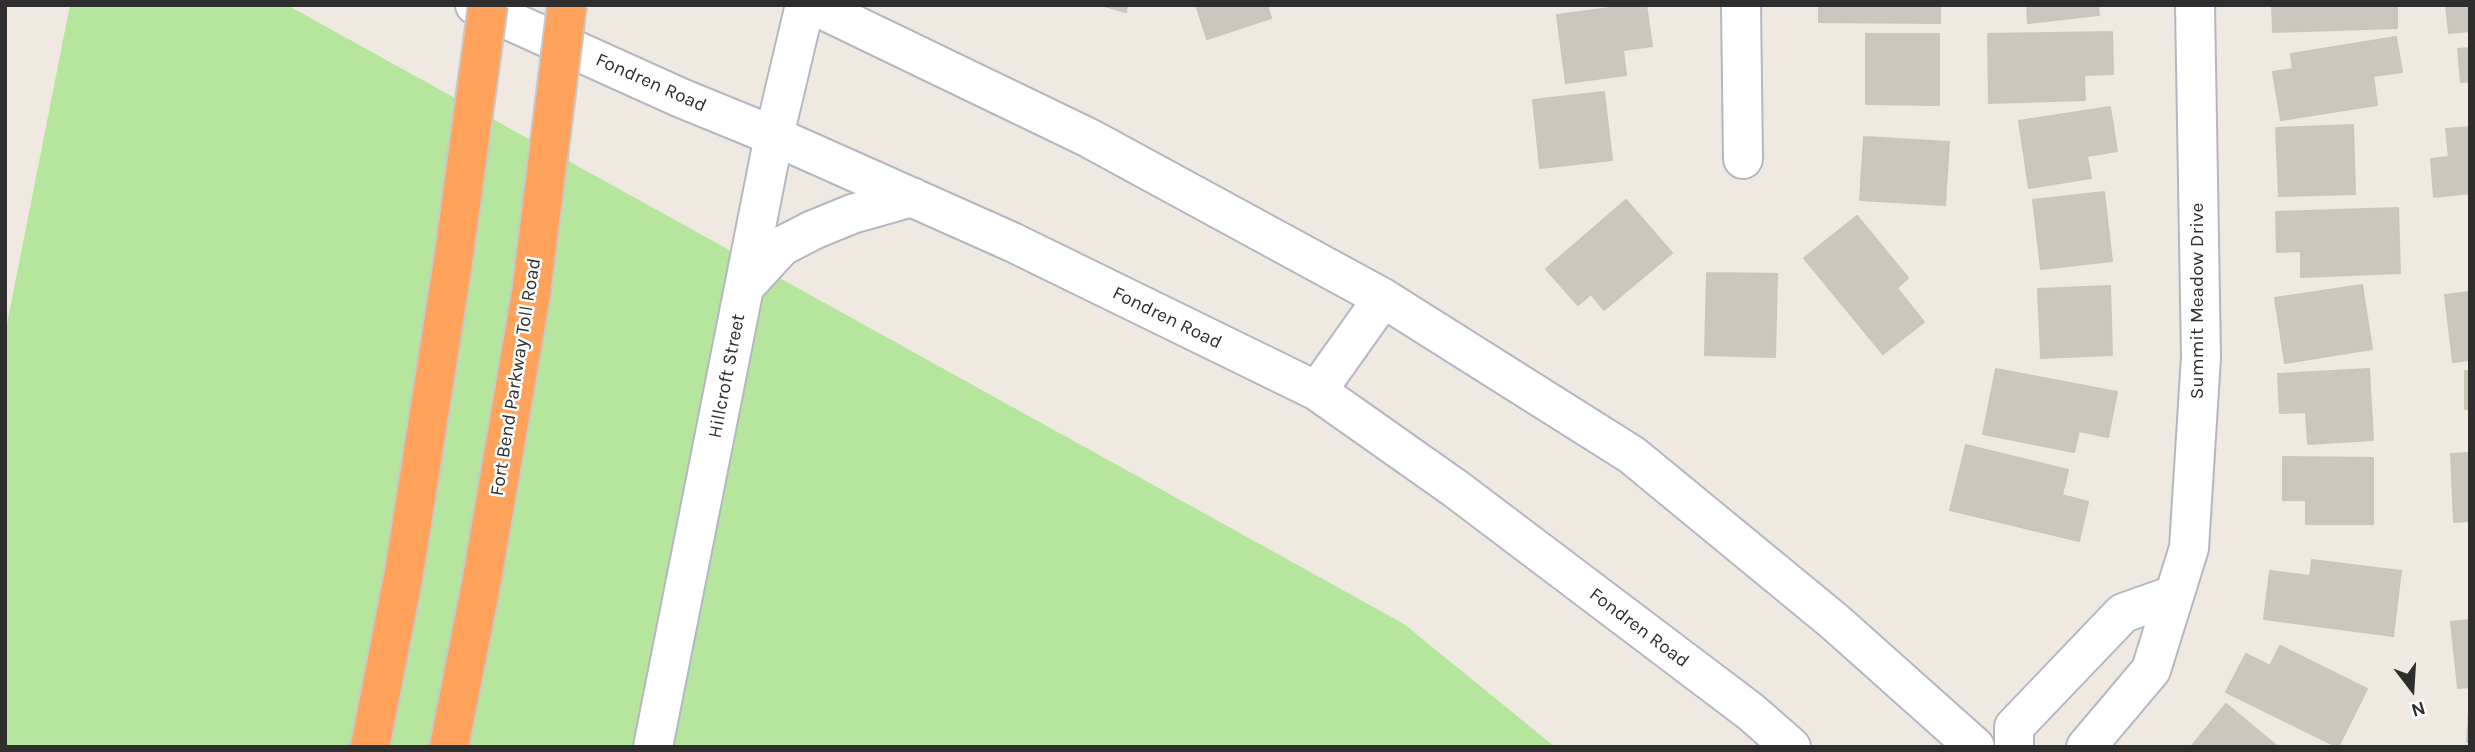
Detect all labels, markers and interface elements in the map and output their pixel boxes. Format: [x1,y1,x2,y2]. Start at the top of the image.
street label: Fondren Road [592,48,710,118]
street label: Summit Meadow Drive [2187,203,2209,399]
street label: Fort Bend Parkway Toll Road [486,256,546,498]
street label: Fondren Road [1109,282,1225,354]
street label: Hillcroft Street [704,312,750,440]
street label: Fondren Road [1585,583,1693,673]
north arrow [2377,654,2447,724]
text: N [2408,697,2428,722]

